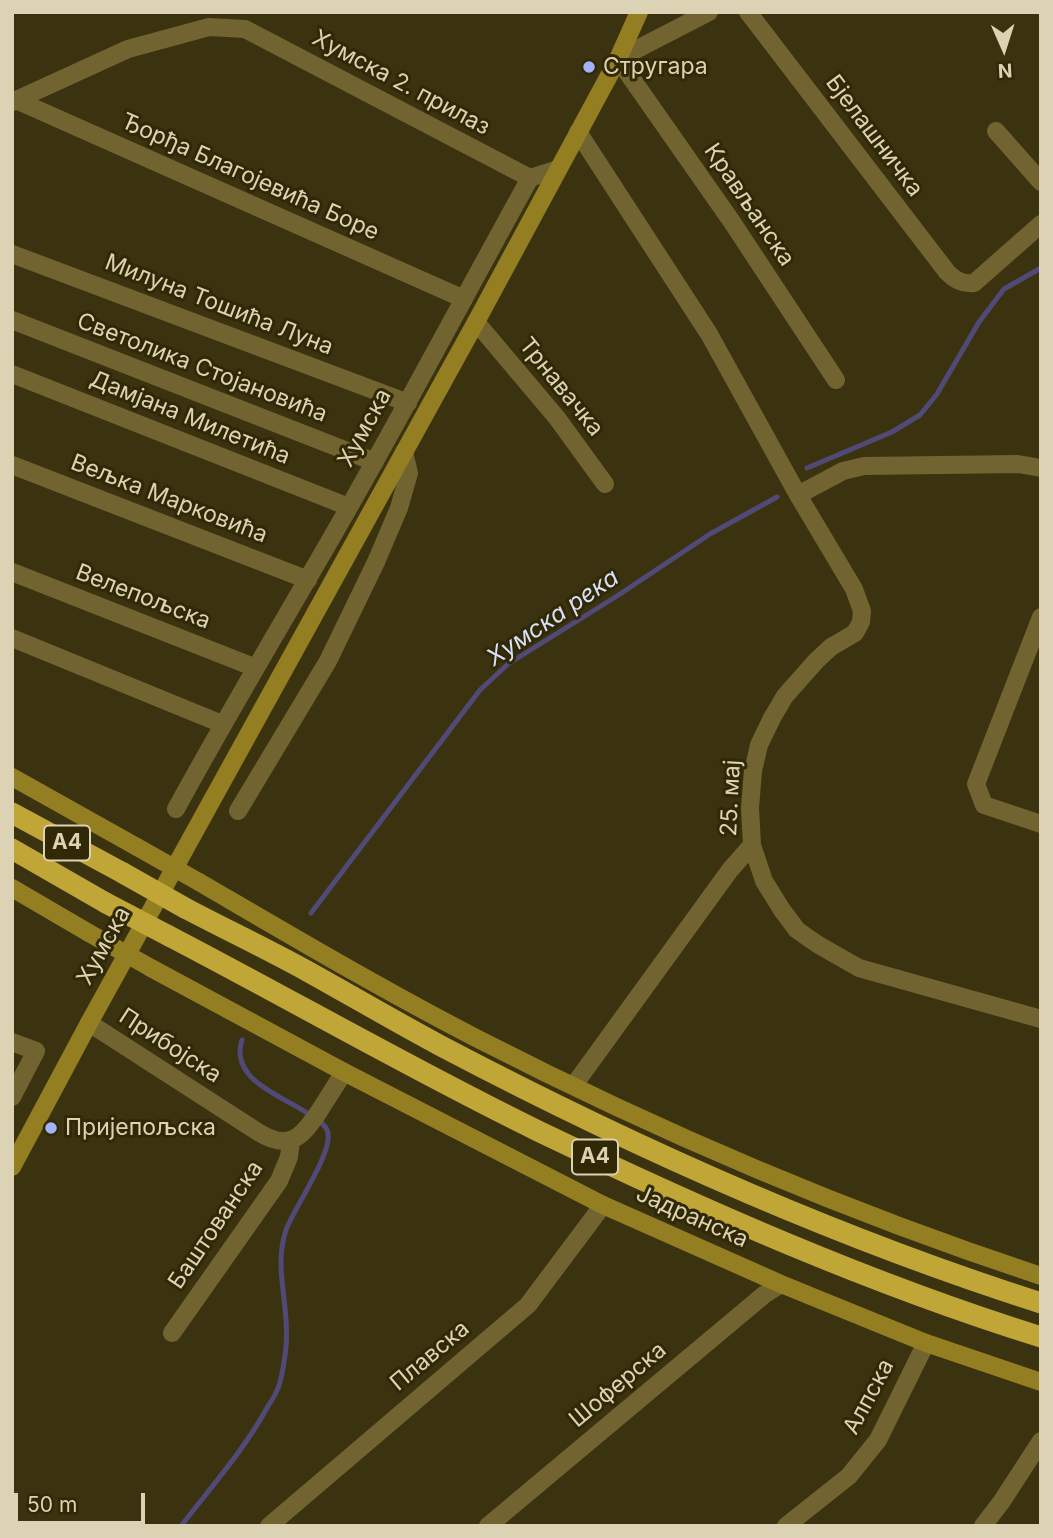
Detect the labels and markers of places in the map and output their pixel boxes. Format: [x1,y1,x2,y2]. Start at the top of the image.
place label: Стругара [603,53,708,81]
marker: Стругара [581,59,597,75]
place label: Пријепољска [65,1114,216,1142]
marker: Пријепољска [43,1120,59,1136]

